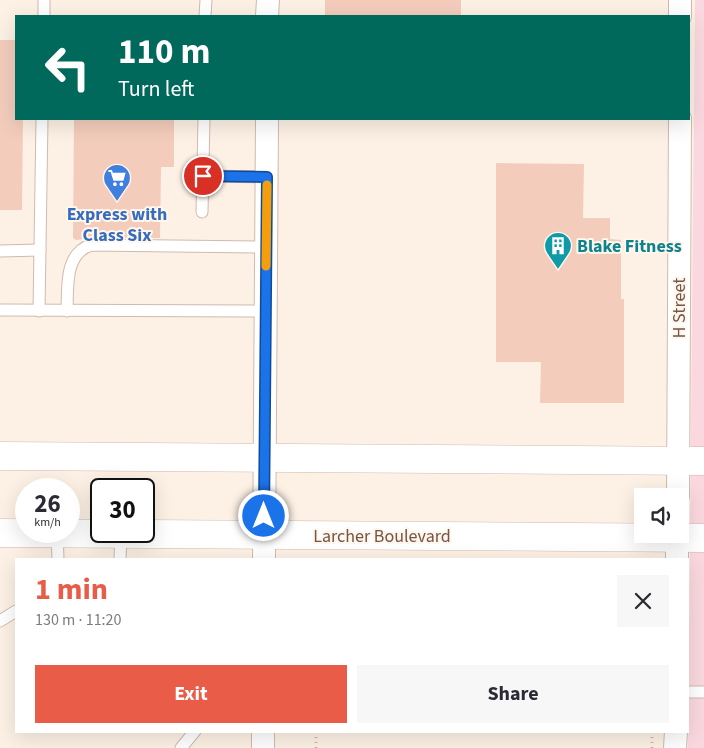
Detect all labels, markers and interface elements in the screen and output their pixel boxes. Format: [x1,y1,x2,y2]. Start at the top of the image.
text: 110 m [118,27,210,77]
icon: left [35,35,100,100]
text: Turn left [118,73,194,105]
pin [182,155,224,197]
icon: arrive [189,162,217,190]
supermarket icon: Express with Class Six [102,163,132,202]
place label: Express with Class Six [67,202,167,248]
building icon: Blake Fitness [543,231,573,270]
place label: Blake Fitness [577,234,682,259]
street label: H Street [667,278,692,338]
speed limit sign: 30 [90,478,155,543]
text: 26 [34,486,61,522]
map controls [634,488,689,543]
button: sound [634,488,689,543]
position arrow [237,489,289,541]
text: km/h [34,514,61,531]
street label: Larcher Boulevard [313,524,451,549]
text: 1 min [35,568,108,611]
button: close [617,575,669,627]
text: 130 m · 11:20 [35,609,122,631]
button: Exit [35,665,347,723]
button: Share [357,665,669,723]

